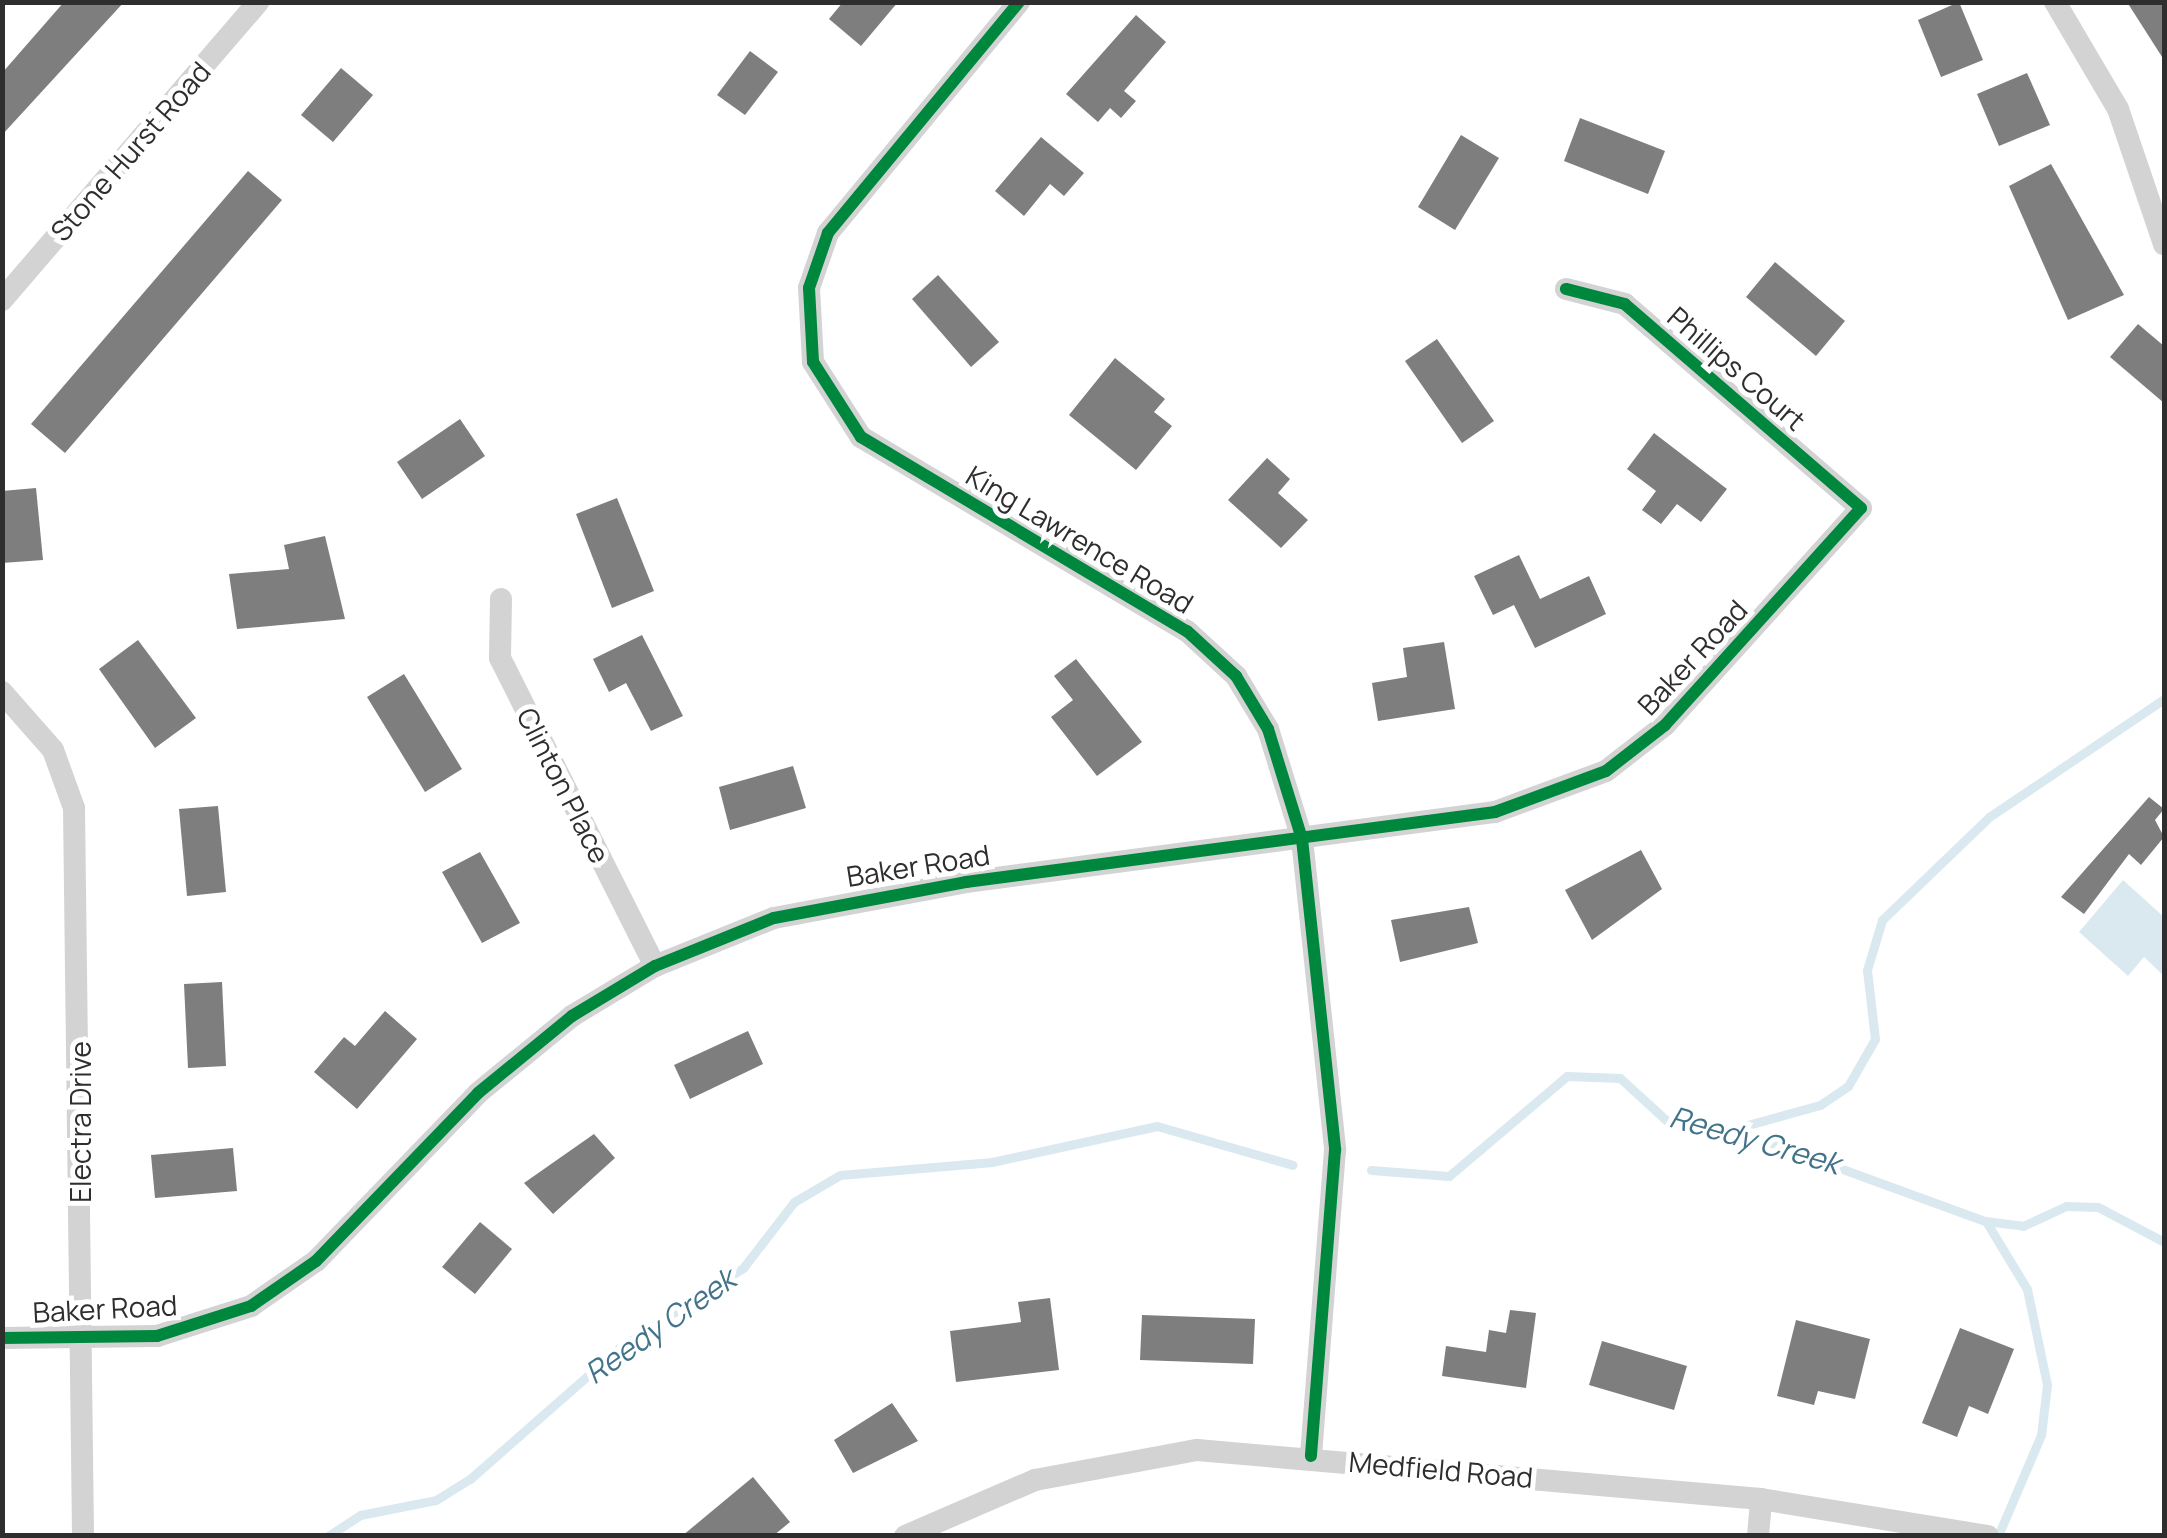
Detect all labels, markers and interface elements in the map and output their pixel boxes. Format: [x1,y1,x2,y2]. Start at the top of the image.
street label: Stone Hurst Road [43,55,217,247]
street label: Phillips Court [1661,299,1813,437]
street label: King Lawrence Road [961,458,1199,620]
street label: Baker Road [1630,593,1754,721]
street label: Clinton Place [511,702,617,868]
street label: Baker Road [844,837,992,893]
street label: Electra Drive [63,1041,97,1203]
water label: Reedy Creek [1666,1099,1844,1181]
water label: Reedy Creek [578,1261,742,1391]
street label: Baker Road [32,1287,178,1329]
street label: Medfield Road [1347,1444,1535,1494]

